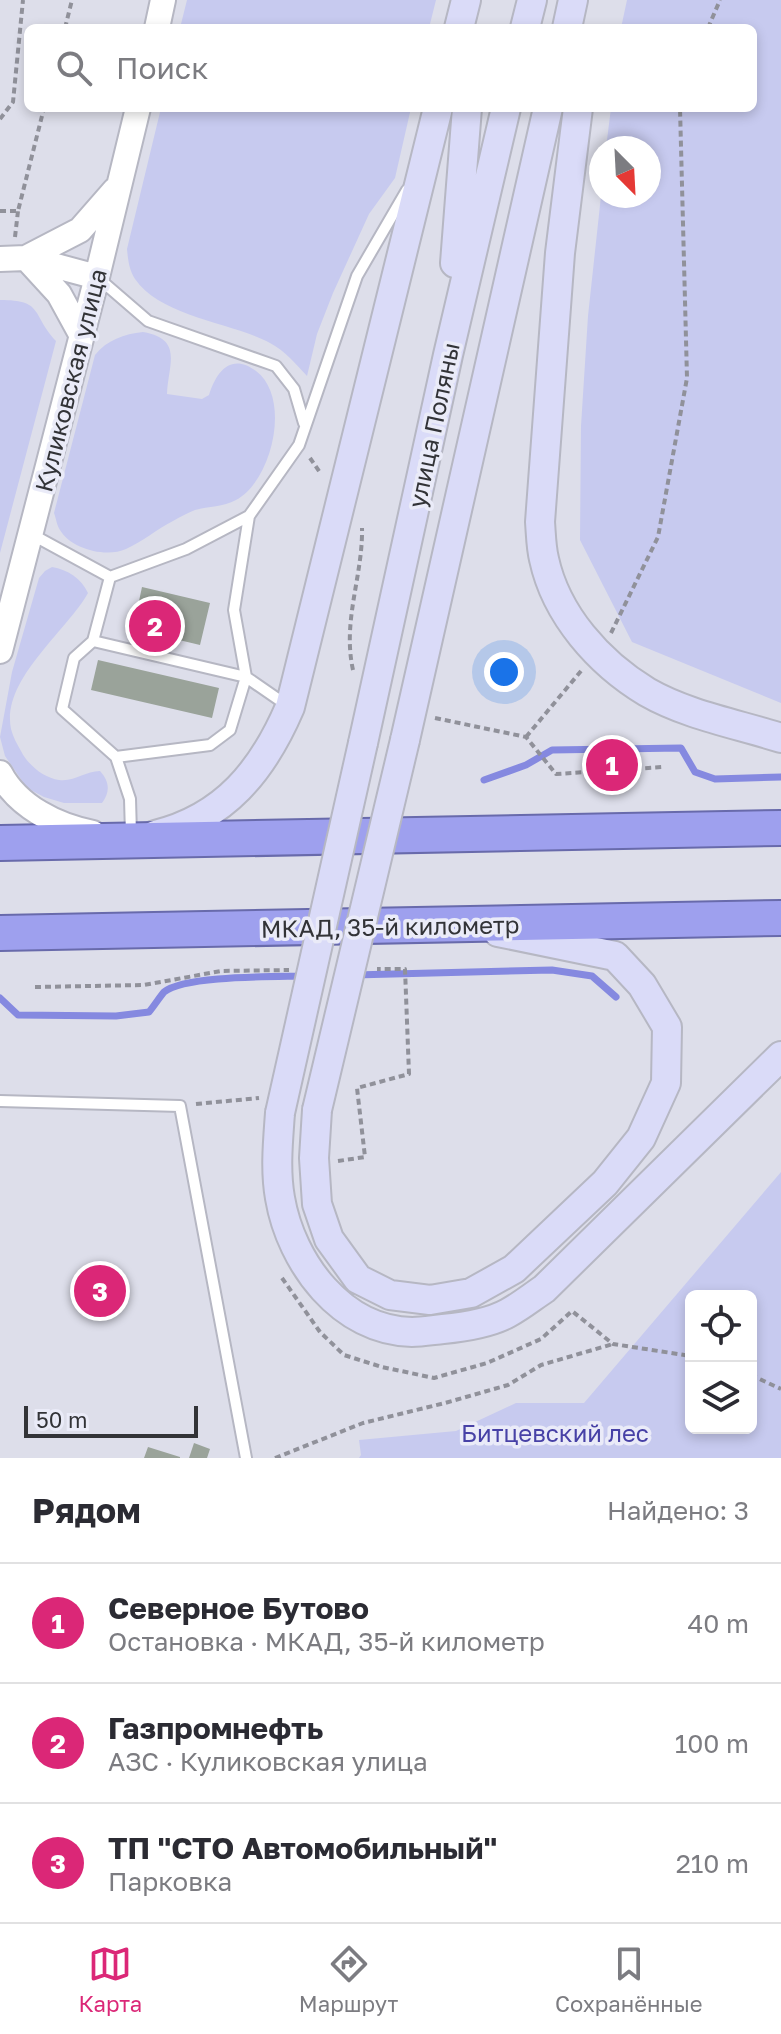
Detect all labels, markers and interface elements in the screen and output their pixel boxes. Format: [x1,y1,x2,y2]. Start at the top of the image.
search box [24,24,757,112]
icon: search [52,46,96,90]
text: Поиск [116,50,208,86]
north arrow [589,136,661,208]
street label: Куликовская улица [28,265,112,495]
street label: улица Поляны [401,340,465,510]
pin: 2 [129,596,181,656]
your location [484,652,524,692]
pin: 1 [586,735,638,795]
street label: МКАД, 35-й километр [261,909,519,943]
pin: 3 [74,1261,126,1321]
map controls [685,1290,757,1434]
button: locate [685,1290,757,1362]
button: layers [685,1362,757,1434]
scale bar [24,1402,198,1438]
text: 50 m [36,1406,87,1433]
park label: Битцевский лес [461,1418,649,1447]
text: Рядом [32,1490,141,1530]
text: Найдено: 3 [607,1495,749,1526]
text: Северное Бутово [108,1590,369,1626]
text: 1 [51,1608,65,1639]
text: 40 m [688,1608,749,1639]
text: Остановка · МКАД, 35-й километр [108,1626,545,1657]
text: Газпромнефть [108,1710,323,1746]
text: 2 [50,1728,66,1759]
text: 100 m [675,1728,749,1759]
text: АЗС · Куликовская улица [108,1746,428,1777]
text: ТП "СТО Автомобильный" [108,1830,497,1866]
text: 3 [50,1848,66,1879]
text: 210 m [676,1848,749,1879]
text: Парковка [108,1866,232,1897]
tab: Карта [78,1942,142,2017]
tab: Маршрут [299,1942,398,2017]
tab: Сохранённые [555,1942,703,2017]

